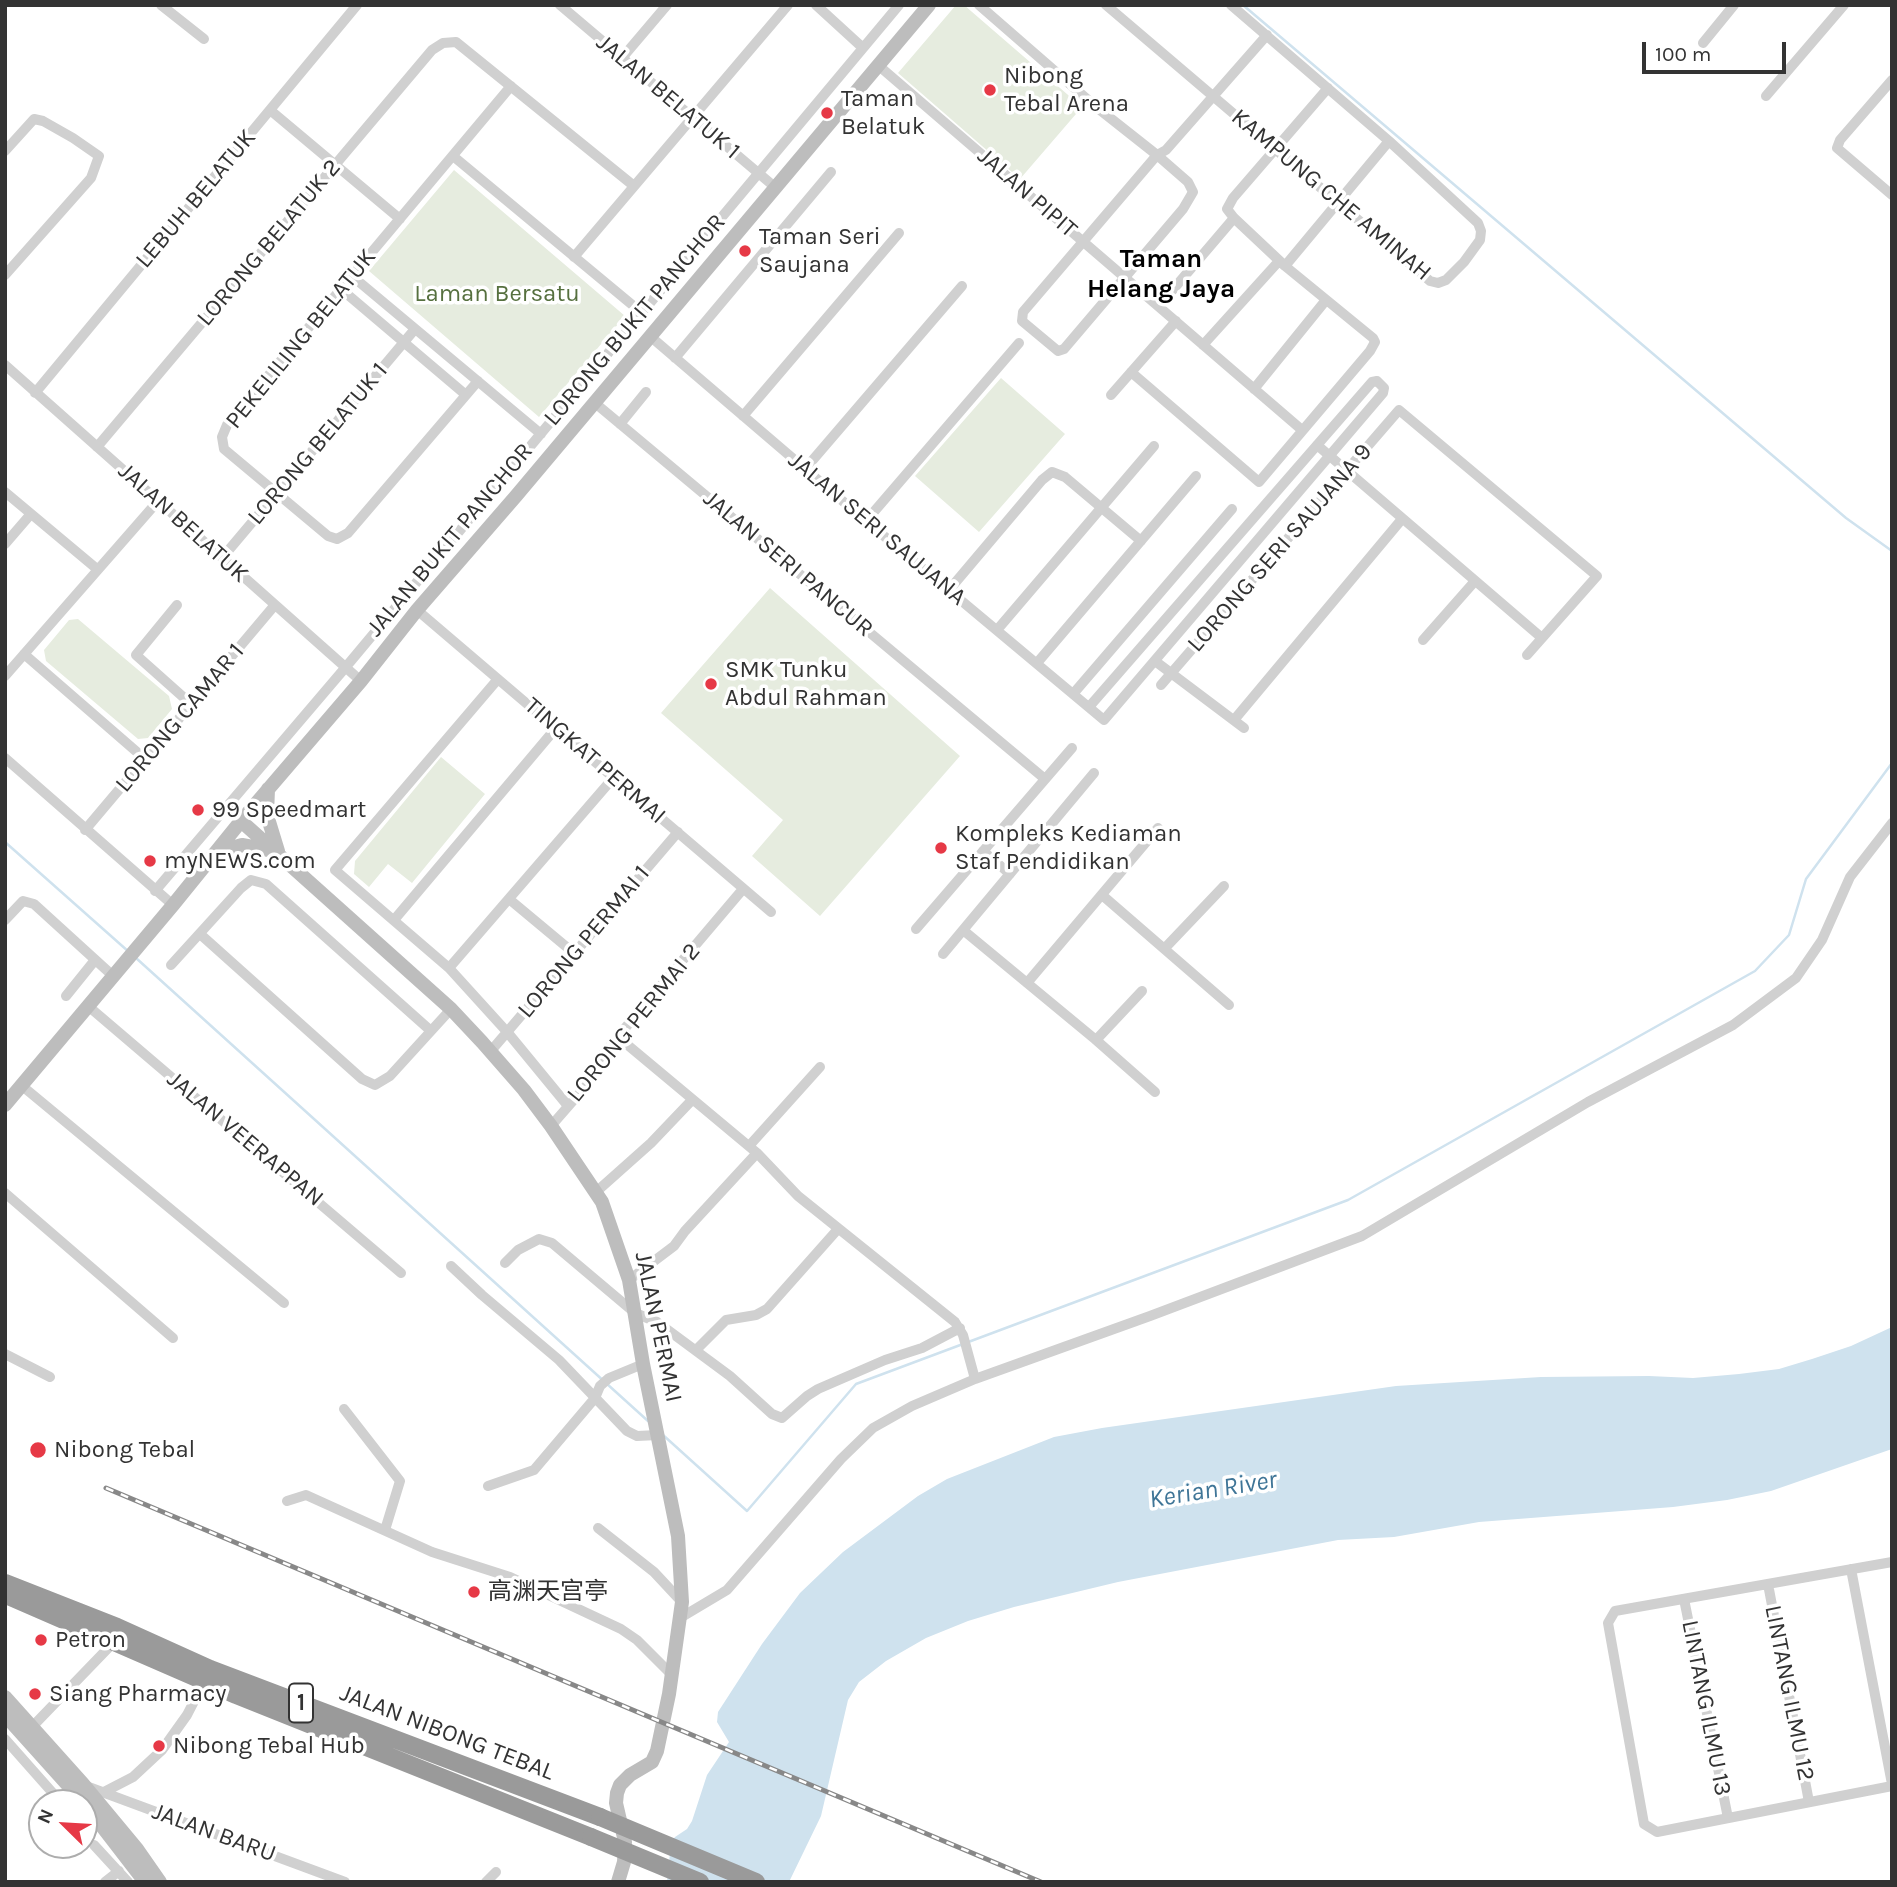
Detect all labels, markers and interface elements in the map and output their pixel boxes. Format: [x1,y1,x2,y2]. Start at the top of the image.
street label: JALAN BELATUK 1 [590,28,746,166]
scale bar [1645,28,1788,72]
text: 100 m [1655,42,1712,66]
place label: Nibong Tebal Arena [1004,62,1129,118]
marker: Nibong Tebal Arena [982,82,998,98]
place label: Taman Belatuk [841,85,925,141]
street label: KAMPUNG CHE AMINAH [1225,103,1437,287]
marker: Taman Belatuk [819,105,835,121]
street label: LEBUH BELATUK [130,124,262,274]
street label: JALAN PIPIT [971,142,1083,244]
street label: LORONG BELATUK 2 [191,154,347,332]
street label: LORONG BUKIT PANCHOR [538,208,732,432]
place label: Taman Seri Saujana [759,223,881,279]
street label: PEKELILING BELATUK [220,243,382,435]
marker: Taman Seri Saujana [737,243,753,259]
district label: Taman Helang Jaya [1087,244,1235,306]
park label: Laman Bersatu [414,280,580,308]
street label: LORONG BELATUK 1 [242,357,394,531]
street label: JALAN BUKIT PANCHOR [361,437,539,643]
street label: LORONG SERI SAUJANA 9 [1182,438,1378,658]
street label: JALAN SERI SAUJANA [782,446,972,612]
street label: JALAN BELATUK [112,457,254,589]
street label: JALAN SERI PANCUR [697,484,879,644]
street label: LORONG CAMAR 1 [109,638,251,798]
place label: SMK Tunku Abdul Rahman [725,656,887,712]
marker: SMK Tunku Abdul Rahman [703,676,719,692]
street label: TINGKAT PERMAI [518,692,672,830]
place label: 99 Speedmart [212,796,366,824]
marker: 99 Speedmart [190,802,206,818]
place label: Kompleks Kediaman Staf Pendidikan [955,820,1182,876]
marker: Kompleks Kediaman Staf Pendidikan [933,840,949,856]
place label: myNEWS.com [164,847,316,875]
marker: myNEWS.com [142,853,158,869]
street label: LORONG PERMAI 1 [512,860,656,1024]
street label: LORONG PERMAI 2 [561,938,707,1108]
street label: JALAN VEERAPPAN [161,1065,329,1213]
street label: JALAN PERMAI [628,1249,688,1405]
place label: Nibong Tebal [54,1436,195,1464]
marker: Nibong Tebal [28,1440,48,1460]
water label: Kerian River [1147,1464,1279,1516]
place label: 高渊天宫亭 [488,1578,608,1606]
marker: 高渊天宫亭 [466,1584,482,1600]
street label: LINTANG ILMU 12 [1758,1603,1820,1783]
street label: LINTANG ILMU 13 [1675,1618,1737,1798]
place label: Petron [55,1626,126,1654]
marker: Petron [33,1632,49,1648]
street label: JALAN NIBONG TEBAL [336,1679,558,1787]
place label: Siang Pharmacy [49,1680,226,1708]
road number: 1 [289,1684,313,1722]
marker: Siang Pharmacy [27,1686,43,1702]
place label: Nibong Tebal Hub [173,1732,365,1760]
marker: Nibong Tebal Hub [151,1738,167,1754]
north arrow [28,1789,98,1859]
street label: JALAN BARU [148,1797,280,1869]
text: N [33,1806,58,1827]

